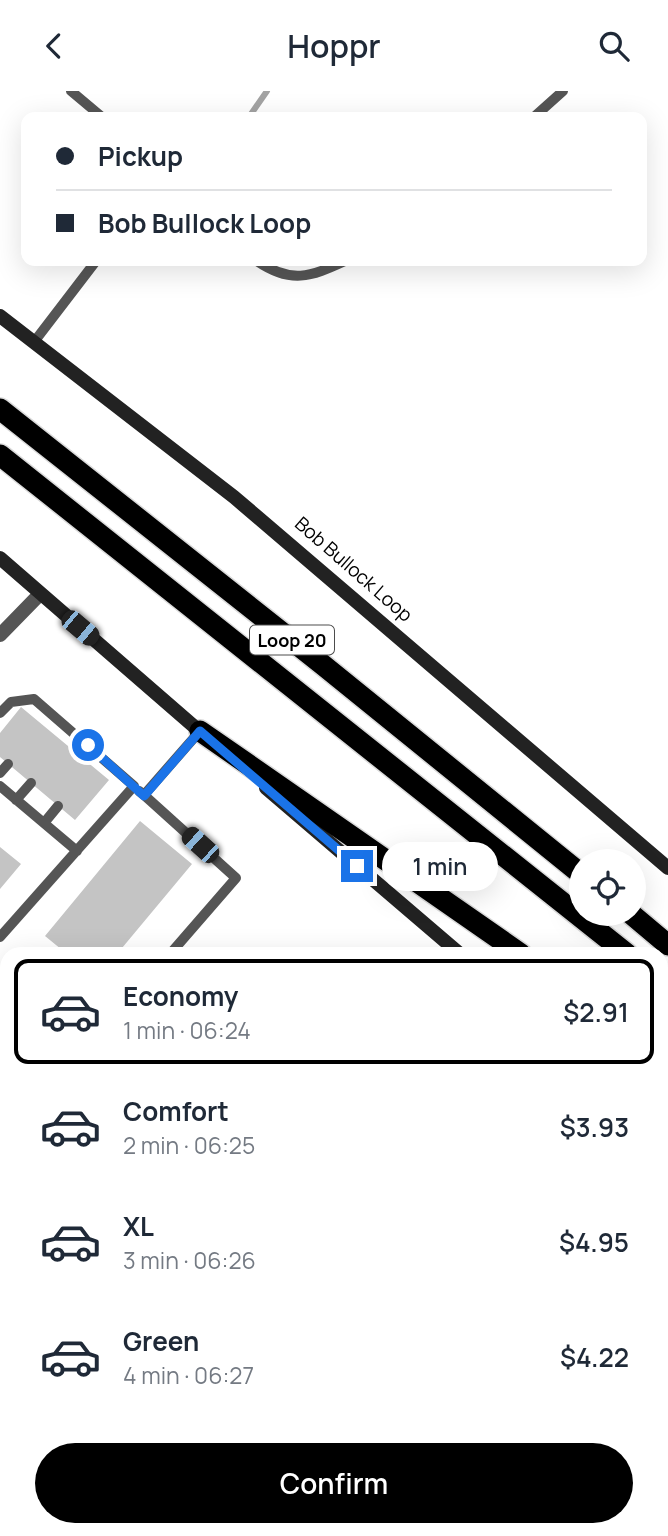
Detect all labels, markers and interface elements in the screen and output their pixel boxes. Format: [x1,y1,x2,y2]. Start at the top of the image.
text: Hoppr [287,24,381,68]
icon: back [35,27,73,65]
icon: search [595,27,633,65]
text: Pickup [98,138,183,174]
text: Bob Bullock Loop [98,205,311,241]
street label: Bob Bullock Loop [290,511,418,627]
car [58,606,103,650]
road number: Loop 20 [250,625,334,655]
route start [72,729,104,761]
car [178,823,223,867]
callout: 1 min [382,841,497,891]
map controls [569,849,646,926]
button: locate [569,849,646,926]
route end [341,850,373,882]
text: 1 min [413,850,467,882]
text: Economy [123,978,238,1014]
icon: car [39,980,102,1043]
text: $2.91 [563,994,629,1030]
text: 1 min · 06:24 [123,1014,251,1046]
text: Comfort [123,1093,229,1129]
icon: car [39,1095,102,1158]
text: $3.93 [560,1109,629,1145]
text: 2 min · 06:25 [123,1129,255,1161]
text: XL [123,1208,154,1244]
icon: car [39,1210,102,1273]
text: $4.95 [559,1224,629,1260]
text: 3 min · 06:26 [123,1244,256,1276]
text: Green [123,1323,199,1359]
icon: car [39,1325,102,1388]
text: $4.22 [560,1339,629,1375]
text: 4 min · 06:27 [123,1359,254,1391]
button: Confirm [35,1443,633,1523]

